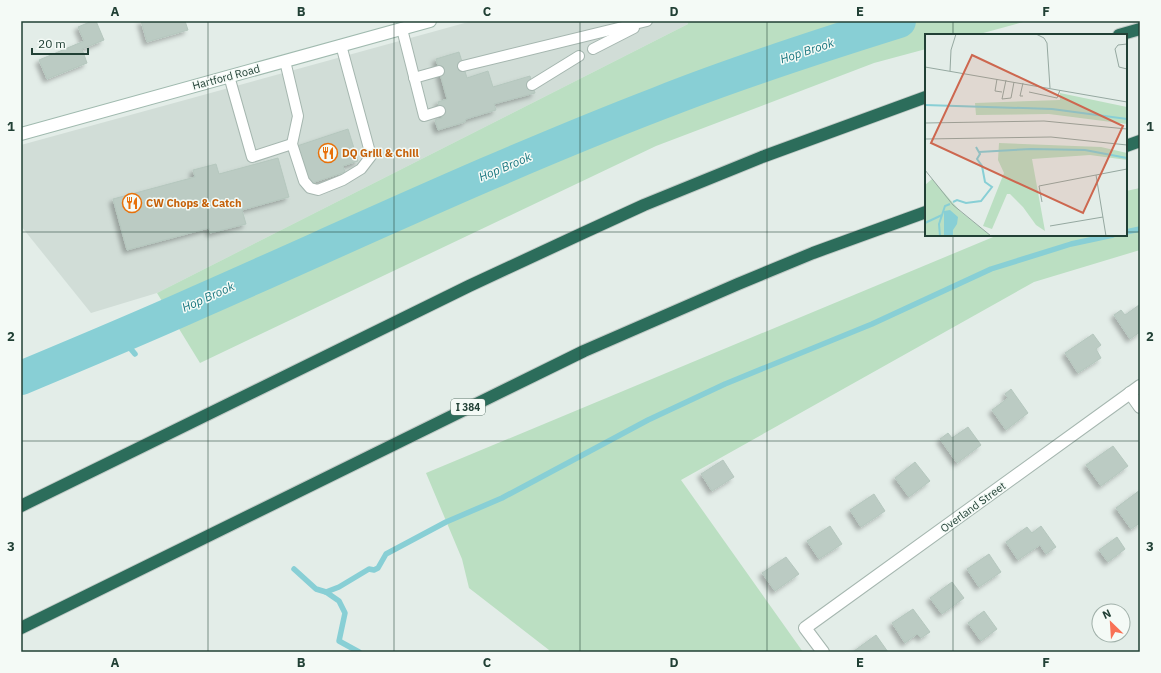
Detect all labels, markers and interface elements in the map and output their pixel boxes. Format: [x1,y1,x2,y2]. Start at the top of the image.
text: A [111,3,120,20]
text: B [297,3,306,20]
text: C [483,3,492,20]
text: D [669,3,679,20]
text: E [856,3,864,20]
text: F [1042,3,1050,20]
scale bar [32,30,88,56]
inset map [925,34,1127,236]
water label: Hop Brook [778,35,836,66]
text: 20 m [38,36,66,51]
street label: Hartford Road [191,61,261,93]
text: 1 [7,118,15,135]
text: 1 [1146,118,1154,135]
restaurant icon: DQ Grill & Chill [317,142,339,164]
place label: DQ Grill & Chill [342,146,419,160]
water label: Hop Brook [476,148,534,184]
restaurant icon: CW Chops & Catch [121,192,143,214]
place label: CW Chops & Catch [146,196,242,210]
water label: Hop Brook [179,278,237,315]
text: 2 [7,328,15,345]
text: 2 [1146,328,1154,345]
road number: I 384 [451,399,485,415]
street label: Overland Street [938,478,1009,535]
text: 3 [7,538,15,555]
text: 3 [1146,538,1154,555]
north arrow [1091,603,1131,643]
text: N [1100,606,1113,622]
text: A [111,654,120,671]
text: B [297,654,306,671]
text: C [483,654,492,671]
text: D [669,654,679,671]
text: E [856,654,864,671]
text: F [1042,654,1050,671]

